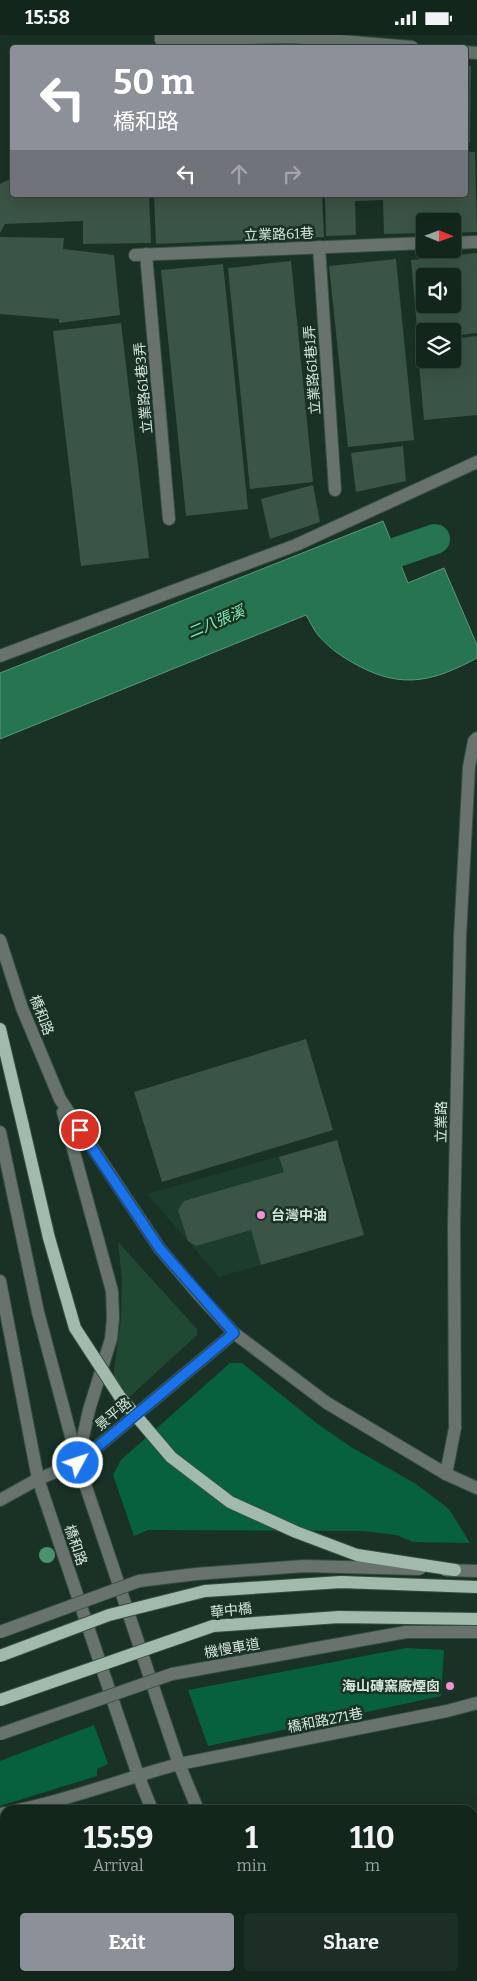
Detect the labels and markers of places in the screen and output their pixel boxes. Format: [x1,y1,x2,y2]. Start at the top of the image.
pin [59,1109,101,1151]
place label: 台灣中油 [271,1207,327,1224]
marker: 台灣中油 [255,1209,267,1221]
place label: 海山磚窯廠煙囪 [342,1678,440,1695]
marker: 海山磚窯廠煙囪 [444,1680,456,1692]

